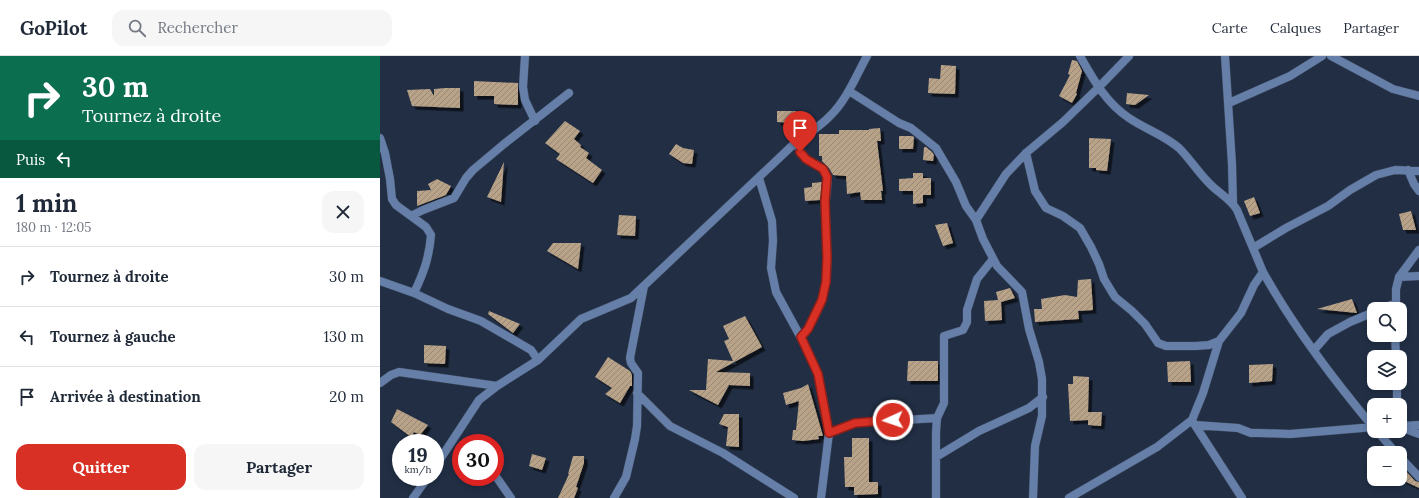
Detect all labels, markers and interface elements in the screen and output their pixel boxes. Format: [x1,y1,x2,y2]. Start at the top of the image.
search box [112,10,392,46]
text: GoPilot [20,16,88,40]
icon: search [126,17,148,39]
text: Rechercher [158,18,238,37]
text: Carte [1212,19,1248,37]
text: Calques [1270,19,1321,37]
text: Partager [1343,19,1399,37]
text: 30 m [82,69,149,105]
icon: right [16,72,68,124]
text: Tournez à droite [82,104,221,127]
pin [783,111,817,152]
icon: arrive [789,117,811,139]
icon: left [53,148,75,170]
text: Puis [16,150,45,169]
text: 1 min [16,188,77,219]
button: close [322,191,364,233]
text: 180 m · 12:05 [16,219,91,236]
icon: right [16,266,38,288]
text: Tournez à droite [50,267,169,286]
text: 30 m [329,267,364,286]
map controls [1367,302,1407,486]
button: search [1367,302,1407,342]
icon: left [16,326,38,348]
text: Tournez à gauche [50,327,176,346]
text: 130 m [324,327,364,346]
button: layers [1367,350,1407,390]
icon: arrive [16,386,38,408]
text: Arrivée à destination [50,387,201,406]
text: 20 m [329,387,364,406]
button: + [1367,398,1407,438]
position arrow [872,399,914,441]
speed limit sign: 30 [452,434,504,486]
text: 19 [408,442,428,467]
button: Quitter [16,444,186,490]
button: Partager [194,444,364,490]
button: − [1367,446,1407,486]
text: km/h [404,463,432,476]

